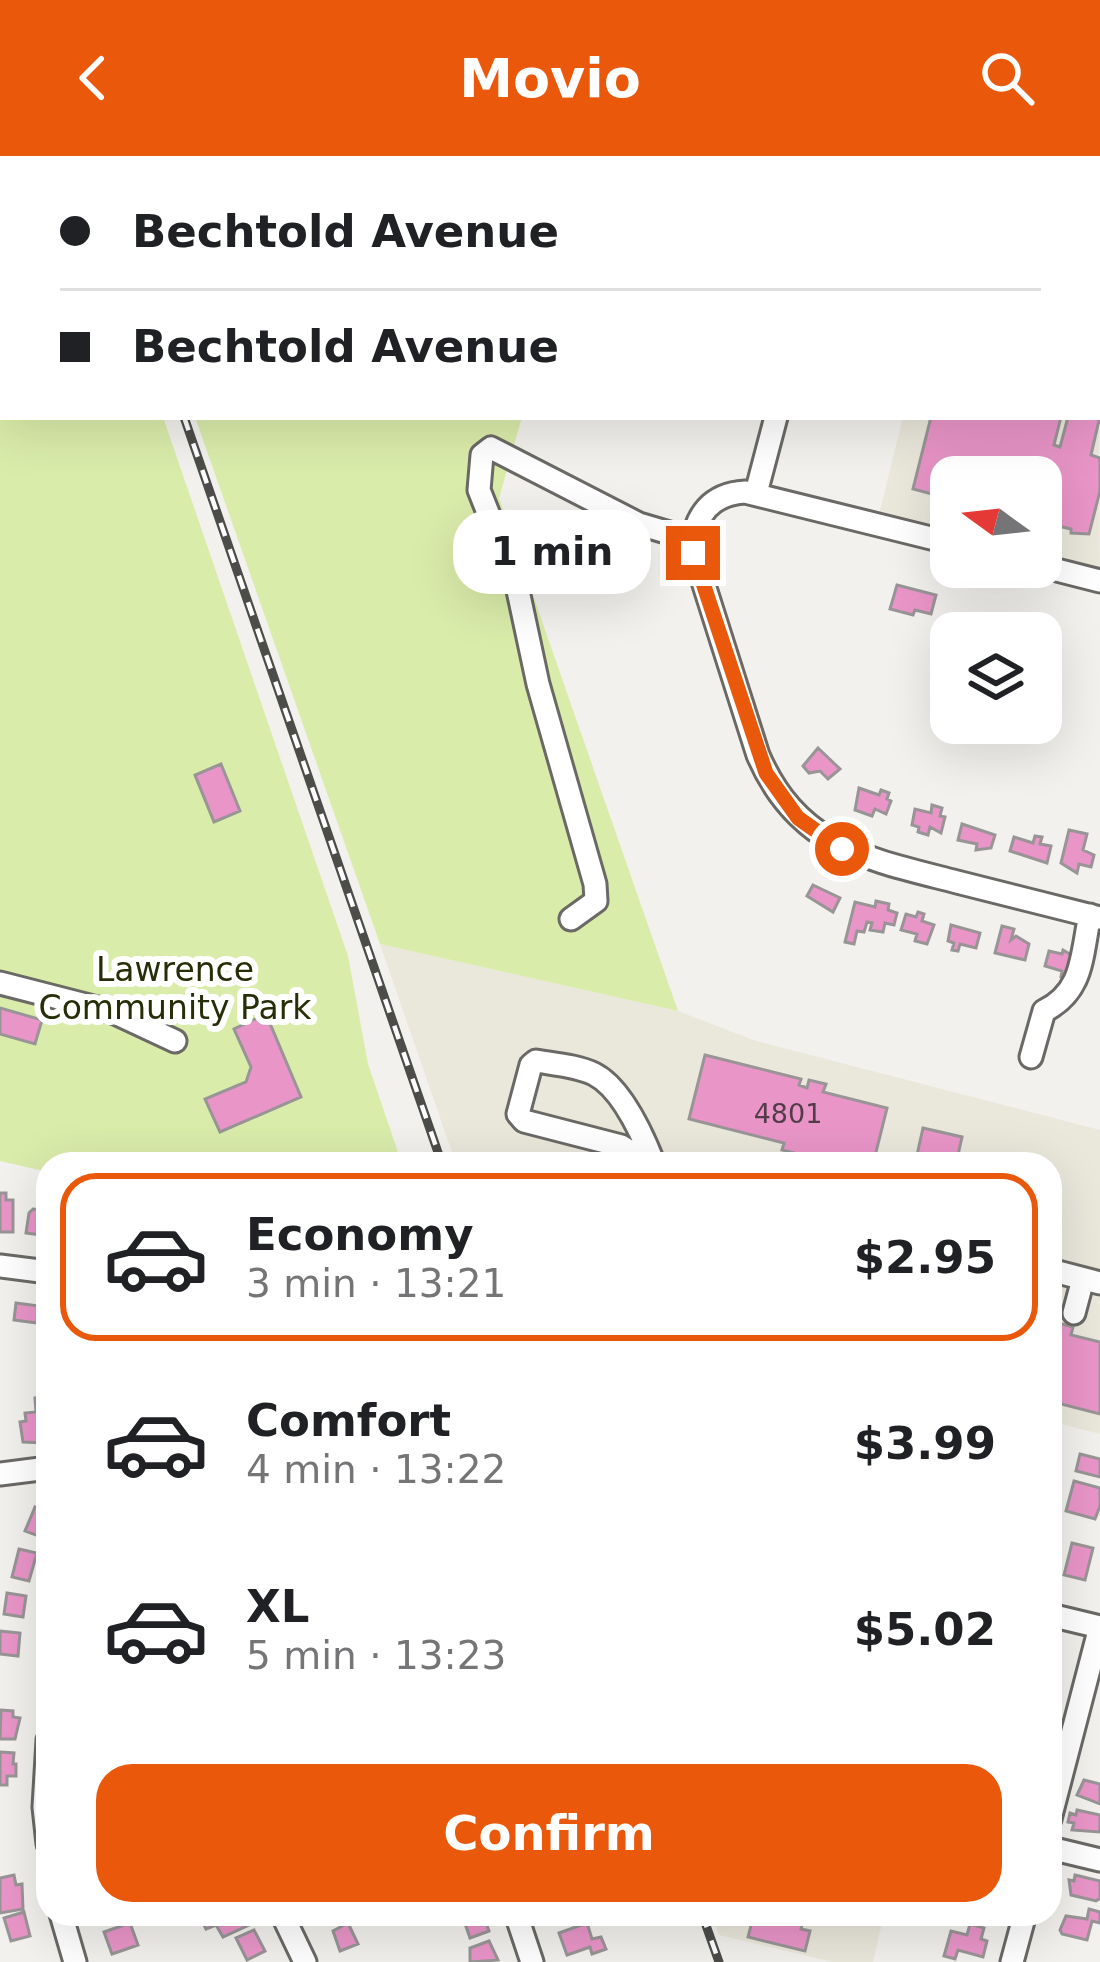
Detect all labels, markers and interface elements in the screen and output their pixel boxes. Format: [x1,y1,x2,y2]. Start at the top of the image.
icon: back [60,45,126,111]
icon: search [974,45,1040,111]
text: Movio [459,47,641,110]
text: Bechtold Avenue [132,205,559,258]
text: Bechtold Avenue [132,320,559,373]
north arrow [930,456,1062,588]
map controls [930,456,1062,744]
callout: 1 min [453,511,651,595]
route end [666,526,720,580]
text: 1 min [491,529,613,574]
button: layers [930,612,1062,744]
route start [815,822,869,876]
park label: Lawrence Community Park [39,950,312,1027]
house number: 4801 [754,1098,822,1129]
icon: car [102,1203,210,1311]
text: Economy [246,1208,474,1261]
text: $2.95 [854,1231,996,1284]
text: 3 min · 13:21 [246,1261,506,1306]
icon: car [102,1389,210,1497]
text: Comfort [246,1394,451,1447]
text: $3.99 [854,1417,996,1470]
text: 4 min · 13:22 [246,1447,506,1492]
icon: car [102,1575,210,1683]
text: XL [246,1580,309,1633]
text: $5.02 [854,1603,996,1656]
text: 5 min · 13:23 [246,1633,506,1678]
button: Confirm [96,1764,1002,1902]

